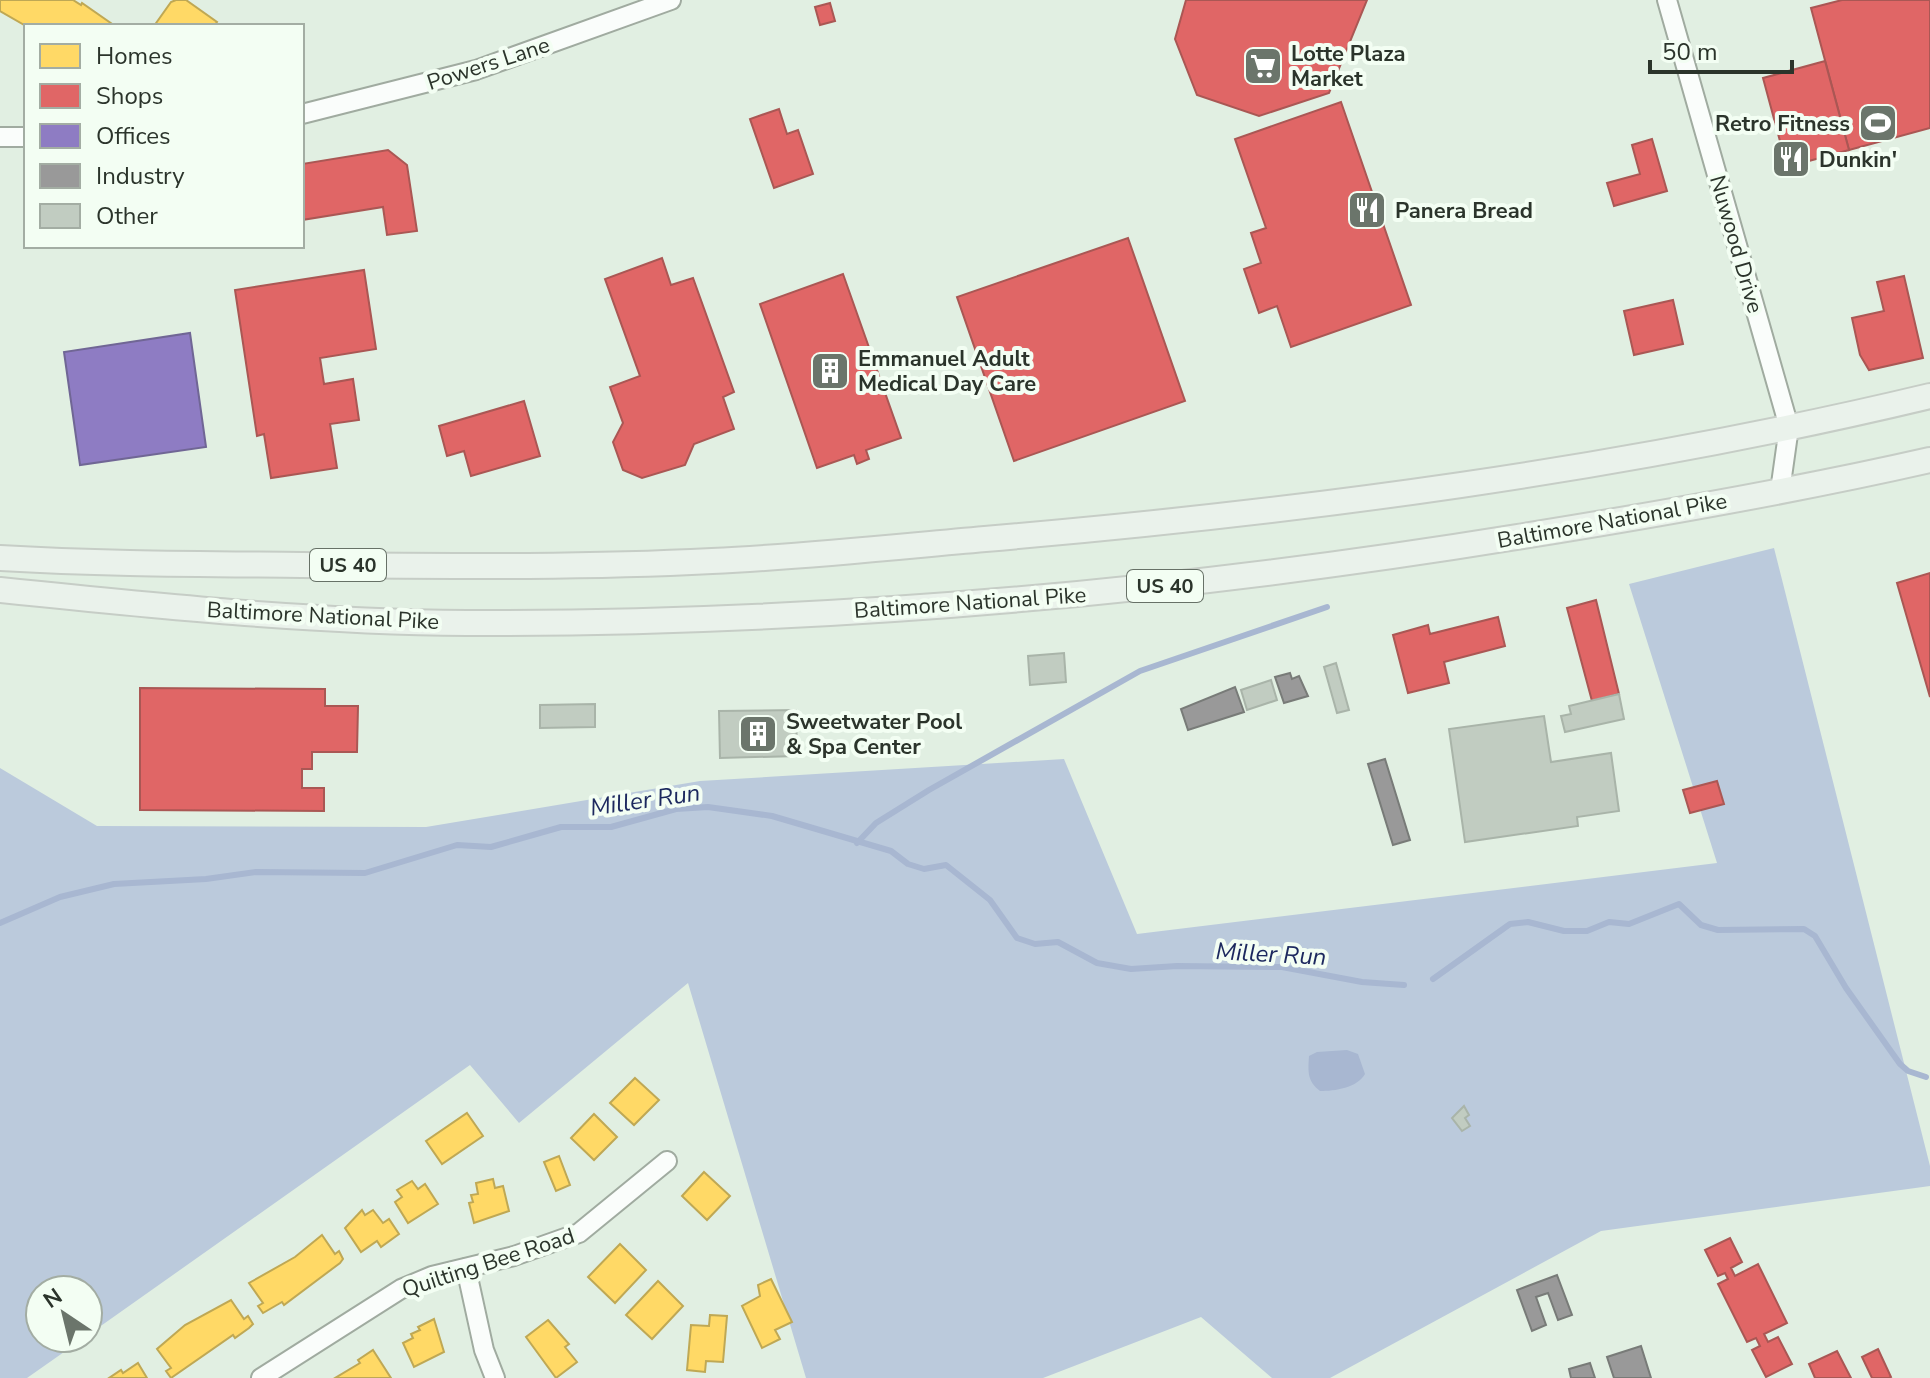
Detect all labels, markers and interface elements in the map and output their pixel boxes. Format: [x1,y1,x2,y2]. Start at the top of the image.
legend [24,24,304,248]
scale bar [1650,24,1792,74]
street label: Powers Lane [423,30,554,98]
text: 50 m [1662,36,1718,68]
place label: Lotte Plaza Market [1291,39,1406,94]
text: Homes [96,40,172,72]
supermarket icon: Lotte Plaza Market [1242,45,1284,87]
text: Shops [96,80,163,112]
sports icon: Retro Fitness [1857,102,1899,144]
place label: Retro Fitness [1715,109,1850,139]
text: Offices [96,120,171,152]
restaurant icon: Dunkin' [1770,138,1812,180]
place label: Dunkin' [1819,145,1897,175]
text: Industry [96,160,185,192]
street label: Nuwood Drive [1702,172,1770,317]
restaurant icon: Panera Bread [1346,189,1388,231]
place label: Panera Bread [1395,196,1533,226]
text: Other [96,200,158,232]
place label: Emmanuel Adult Medical Day Care [858,344,1036,399]
building icon: Emmanuel Adult Medical Day Care [809,350,851,392]
street label: Baltimore National Pike [1495,486,1729,556]
road number: US 40 [310,549,386,581]
road number: US 40 [1127,570,1203,602]
street label: Baltimore National Pike [853,580,1087,626]
street label: Baltimore National Pike [206,595,440,637]
place label: Sweetwater Pool & Spa Center [786,707,962,762]
building icon: Sweetwater Pool & Spa Center [737,713,779,755]
water label: Miller Run [588,776,702,824]
water label: Miller Run [1215,935,1327,973]
street label: Quilting Bee Road [398,1221,578,1305]
north arrow [24,1274,104,1354]
text: N [38,1281,68,1315]

